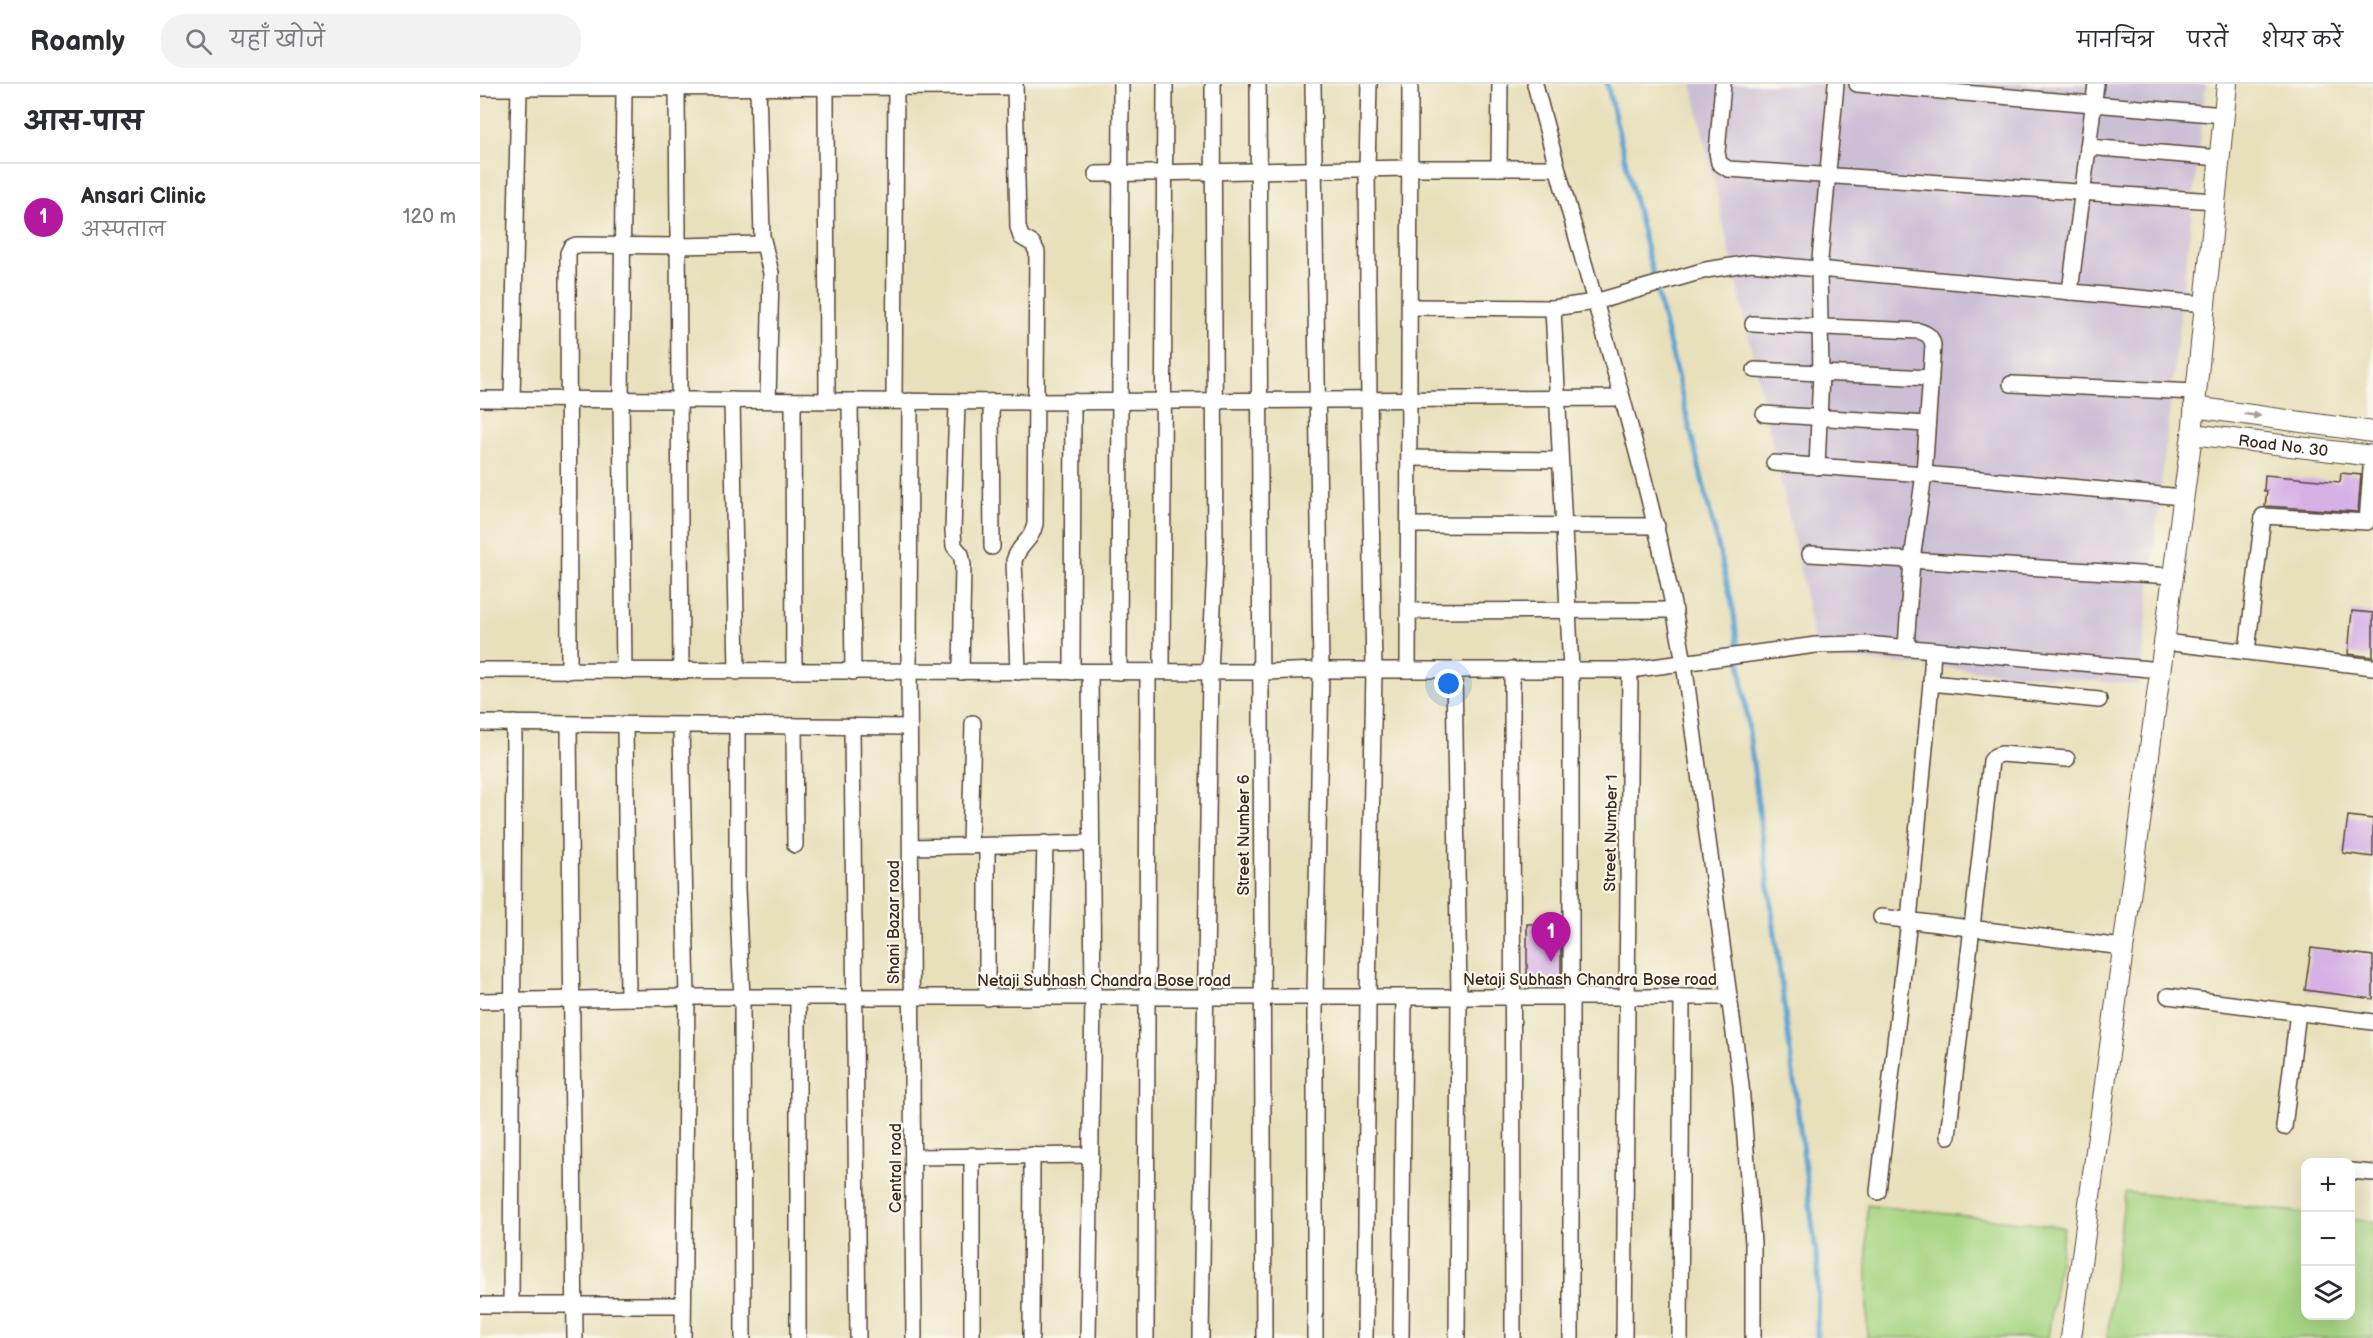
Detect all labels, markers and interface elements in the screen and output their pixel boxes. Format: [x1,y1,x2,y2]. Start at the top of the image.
search box [161,14,581,68]
text: Roamly [30,25,125,58]
icon: search [182,25,215,58]
text: यहाँ खोजें [230,27,325,54]
text: मानचित्र [2077,28,2154,53]
text: परतें [2187,28,2228,53]
text: शेयर करें [2261,28,2343,53]
text: आस-पास [24,107,143,138]
text: Ansari Clinic [81,183,206,210]
text: 1 [39,205,48,229]
text: 120 m [403,205,456,229]
text: अस्पताल [81,218,166,242]
one-way arrow [2243,411,2262,420]
street label: Road No. 30 [2237,432,2329,461]
your location [1434,669,1463,698]
street label: Street Number 6 [1235,774,1254,895]
street label: Street Number 1 [1601,774,1622,892]
street label: Shani Bazar road [885,860,904,984]
pin: 1 [1532,912,1570,962]
street label: Netaji Subhash Chandra Bose road [1463,971,1717,990]
street label: Netaji Subhash Chandra Bose road [977,972,1231,991]
street label: Central road [887,1123,906,1213]
map controls [2301,1158,2355,1320]
button: + [2301,1158,2355,1212]
button: − [2301,1212,2355,1266]
button: layers [2301,1266,2355,1320]

